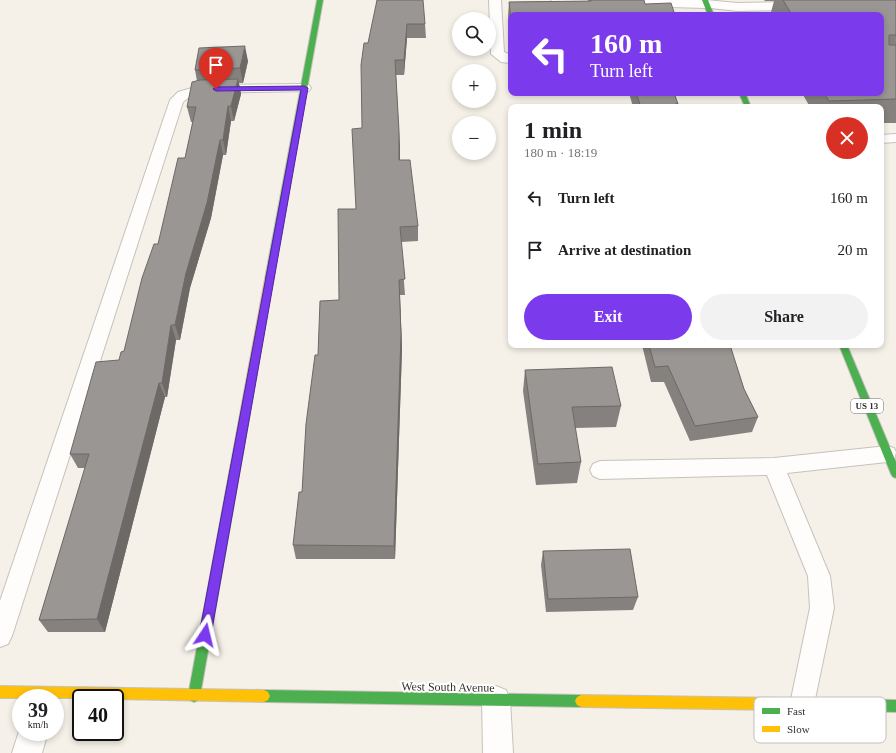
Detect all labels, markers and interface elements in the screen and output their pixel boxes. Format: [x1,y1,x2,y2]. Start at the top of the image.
map controls [452,12,496,160]
button: search [452,12,496,56]
icon: left [524,28,576,80]
text: 160 m [590,28,662,59]
pin [199,48,233,89]
icon: arrive [205,54,227,76]
text: Turn left [590,61,653,81]
button: + [452,64,496,108]
button: − [452,116,496,160]
text: 1 min [524,117,582,143]
button: close [826,117,868,159]
text: 180 m · 18:19 [524,145,597,160]
icon: left [524,187,546,209]
text: Turn left [558,190,615,206]
text: 160 m [830,190,868,206]
icon: arrive [524,239,546,261]
text: Arrive at destination [558,242,691,258]
text: 20 m [838,242,868,258]
button: Exit [524,294,692,340]
button: Share [700,294,868,340]
road number: US 13 [851,399,883,413]
position arrow [184,614,226,656]
street label: West South Avenue [401,679,495,695]
speed limit sign: 40 [72,689,124,741]
legend [754,697,886,743]
text: 39 [28,699,48,721]
text: Fast [787,705,805,717]
text: km/h [28,719,48,730]
text: Slow [787,723,810,735]

